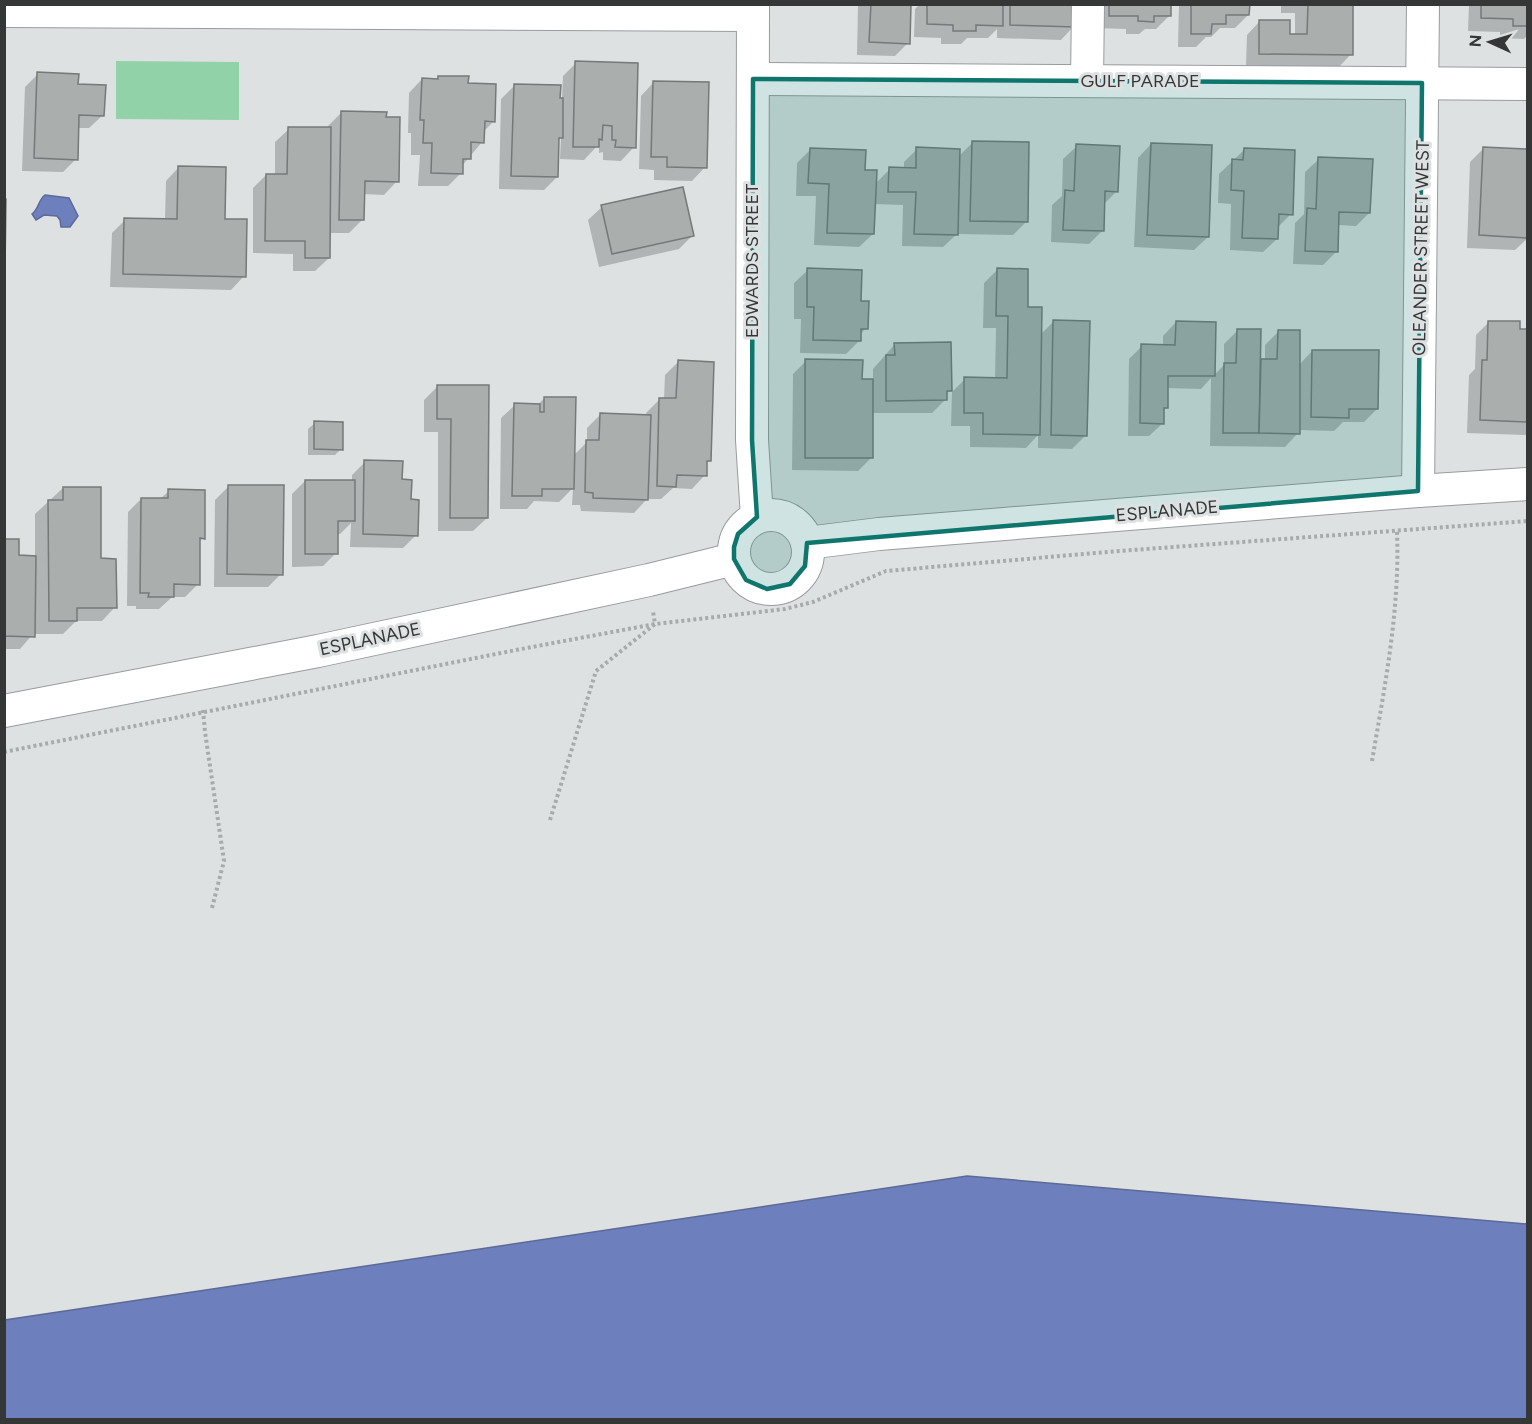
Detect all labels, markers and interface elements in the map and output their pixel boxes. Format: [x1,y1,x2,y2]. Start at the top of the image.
north arrow [1460,12,1520,72]
text: N [1466,34,1485,48]
street label: GULF PARADE [1080,70,1200,92]
street label: OLEANDER STREET WEST [1408,140,1434,356]
street label: EDWARDS STREET [741,184,763,338]
street label: ESPLANADE [1115,496,1219,526]
street label: ESPLANADE [317,618,423,660]

